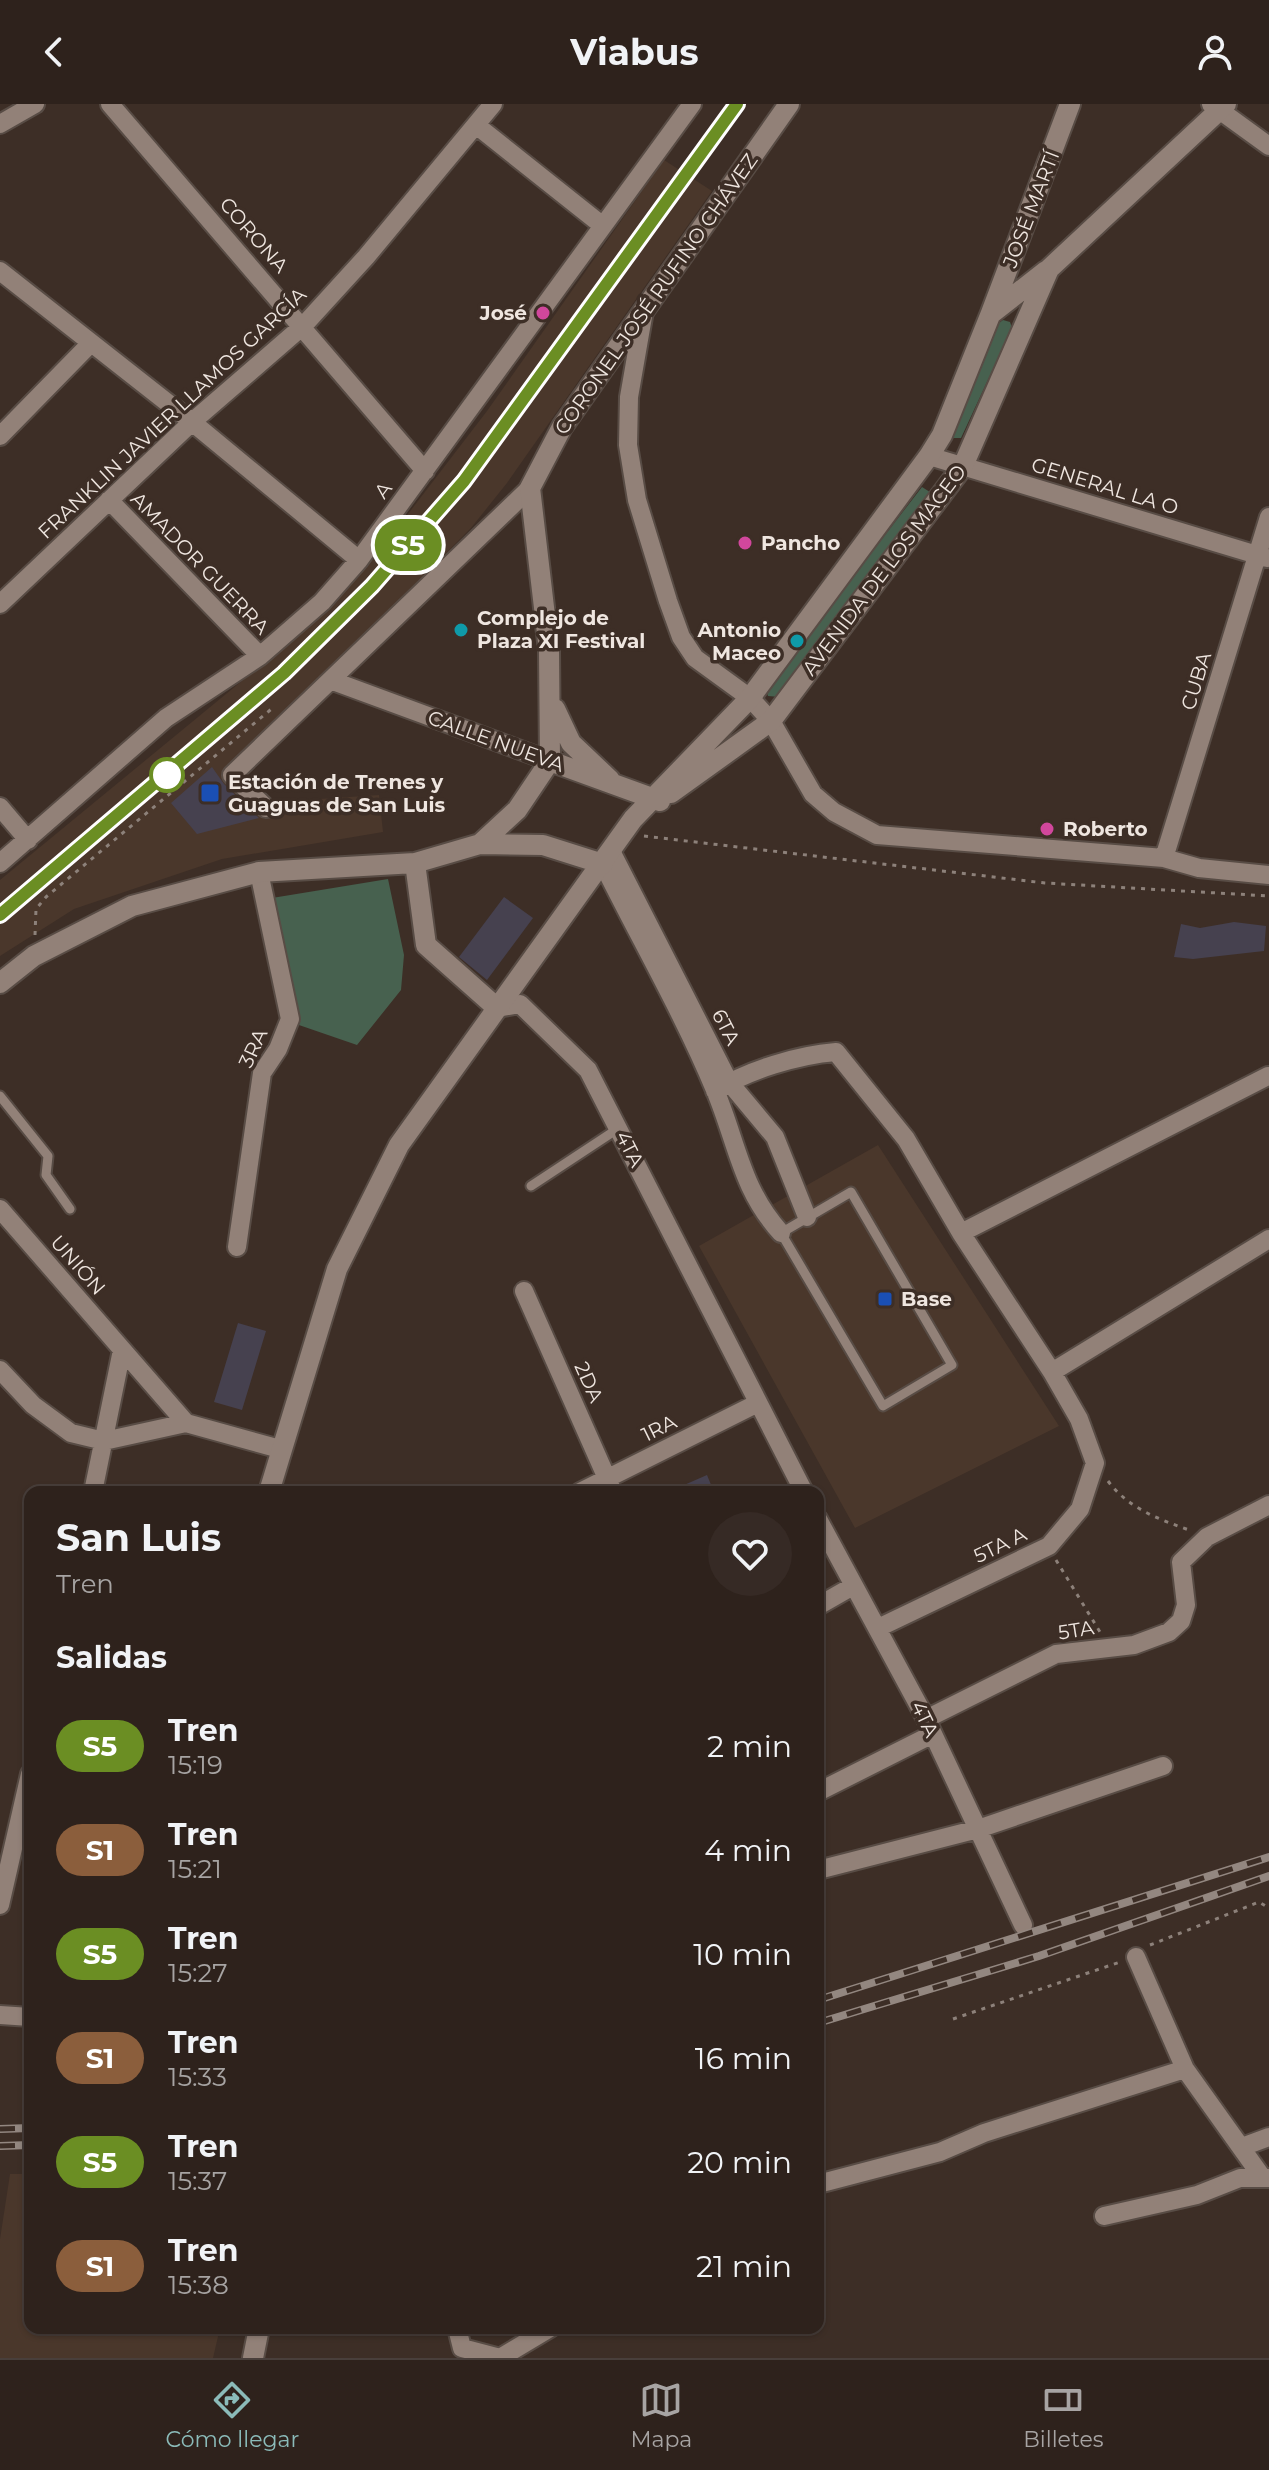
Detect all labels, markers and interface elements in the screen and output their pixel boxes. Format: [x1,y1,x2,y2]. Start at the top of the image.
icon: back [32,30,76,74]
text: Viabus [570,30,699,74]
icon: person [1193,30,1237,74]
street label: JOSÉ MARTÍ [997,146,1065,272]
street label: CORONEL JOSÉ RUFINO CHÁVEZ [549,149,763,439]
street label: CORONA [215,192,294,278]
street label: FRANKLIN JAVIER LLAMOS GARCÍA [33,282,311,544]
place label: José [479,301,527,325]
marker: José [534,304,552,322]
street label: GENERAL LA O [1029,452,1181,520]
street label: AVENIDA DE LOS MACEO [797,460,971,680]
street label: A [369,477,397,503]
street label: AMADOR GUERRA [126,487,275,640]
line badge: S5 [372,519,444,571]
text: S5 [391,528,425,562]
place label: Pancho [761,531,840,555]
marker: Pancho [736,534,754,552]
place label: Complejo de Plaza XI Festival [477,606,645,653]
place label: Antonio Maceo [696,618,781,665]
marker: Complejo de Plaza XI Festival [452,621,470,639]
marker: Antonio Maceo [788,632,806,650]
street label: CUBA [1176,648,1216,713]
street label: CALLE NUEVA [425,705,568,777]
unlabelled marker [150,758,184,792]
place label: Estación de Trenes y Guaguas de San Luis [228,770,445,817]
marker: Estación de Trenes y Guaguas de San Luis [199,782,221,804]
place label: Roberto [1063,817,1148,841]
marker: Roberto [1038,820,1056,838]
street label: 6TA [707,1005,745,1050]
street label: 3RA [234,1024,273,1071]
street label: 4TA [611,1127,649,1172]
street label: UNIÓN [46,1230,110,1300]
place label: Base [901,1287,952,1311]
marker: Base [876,1290,894,1308]
street label: 2DA [569,1358,609,1407]
street label: 1RA [638,1409,681,1447]
button: heart [708,1512,792,1596]
text: San Luis [56,1514,221,1561]
street label: 5TA A [970,1522,1031,1568]
text: Tren [56,1568,114,1600]
street label: 5TA [1056,1615,1096,1645]
text: Salidas [56,1639,167,1676]
street label: 4TA [906,1697,944,1742]
text: Tren [168,1712,239,1749]
text: 2 min [707,1728,792,1765]
text: S5 [83,1729,117,1763]
text: 15:19 [168,1749,223,1781]
text: Tren [168,1816,239,1853]
text: 4 min [704,1832,792,1869]
text: S1 [86,1833,114,1867]
text: 15:21 [168,1853,222,1885]
text: Tren [168,1920,239,1957]
text: 10 min [693,1936,792,1973]
text: S5 [83,1937,117,1971]
text: 15:27 [168,1957,228,1989]
text: Tren [168,2024,239,2061]
text: 16 min [695,2040,792,2077]
text: S1 [86,2041,114,2075]
text: 15:33 [168,2061,227,2093]
text: Tren [168,2128,239,2165]
text: 20 min [687,2144,792,2181]
text: S5 [83,2145,117,2179]
text: 15:37 [168,2165,227,2197]
text: Tren [168,2232,239,2269]
text: 21 min [696,2248,792,2285]
text: S1 [86,2249,114,2283]
text: 15:38 [168,2269,229,2301]
tab: Cómo llegar [166,2378,299,2453]
tab: Mapa [630,2378,692,2453]
tab: Billetes [1023,2378,1103,2453]

